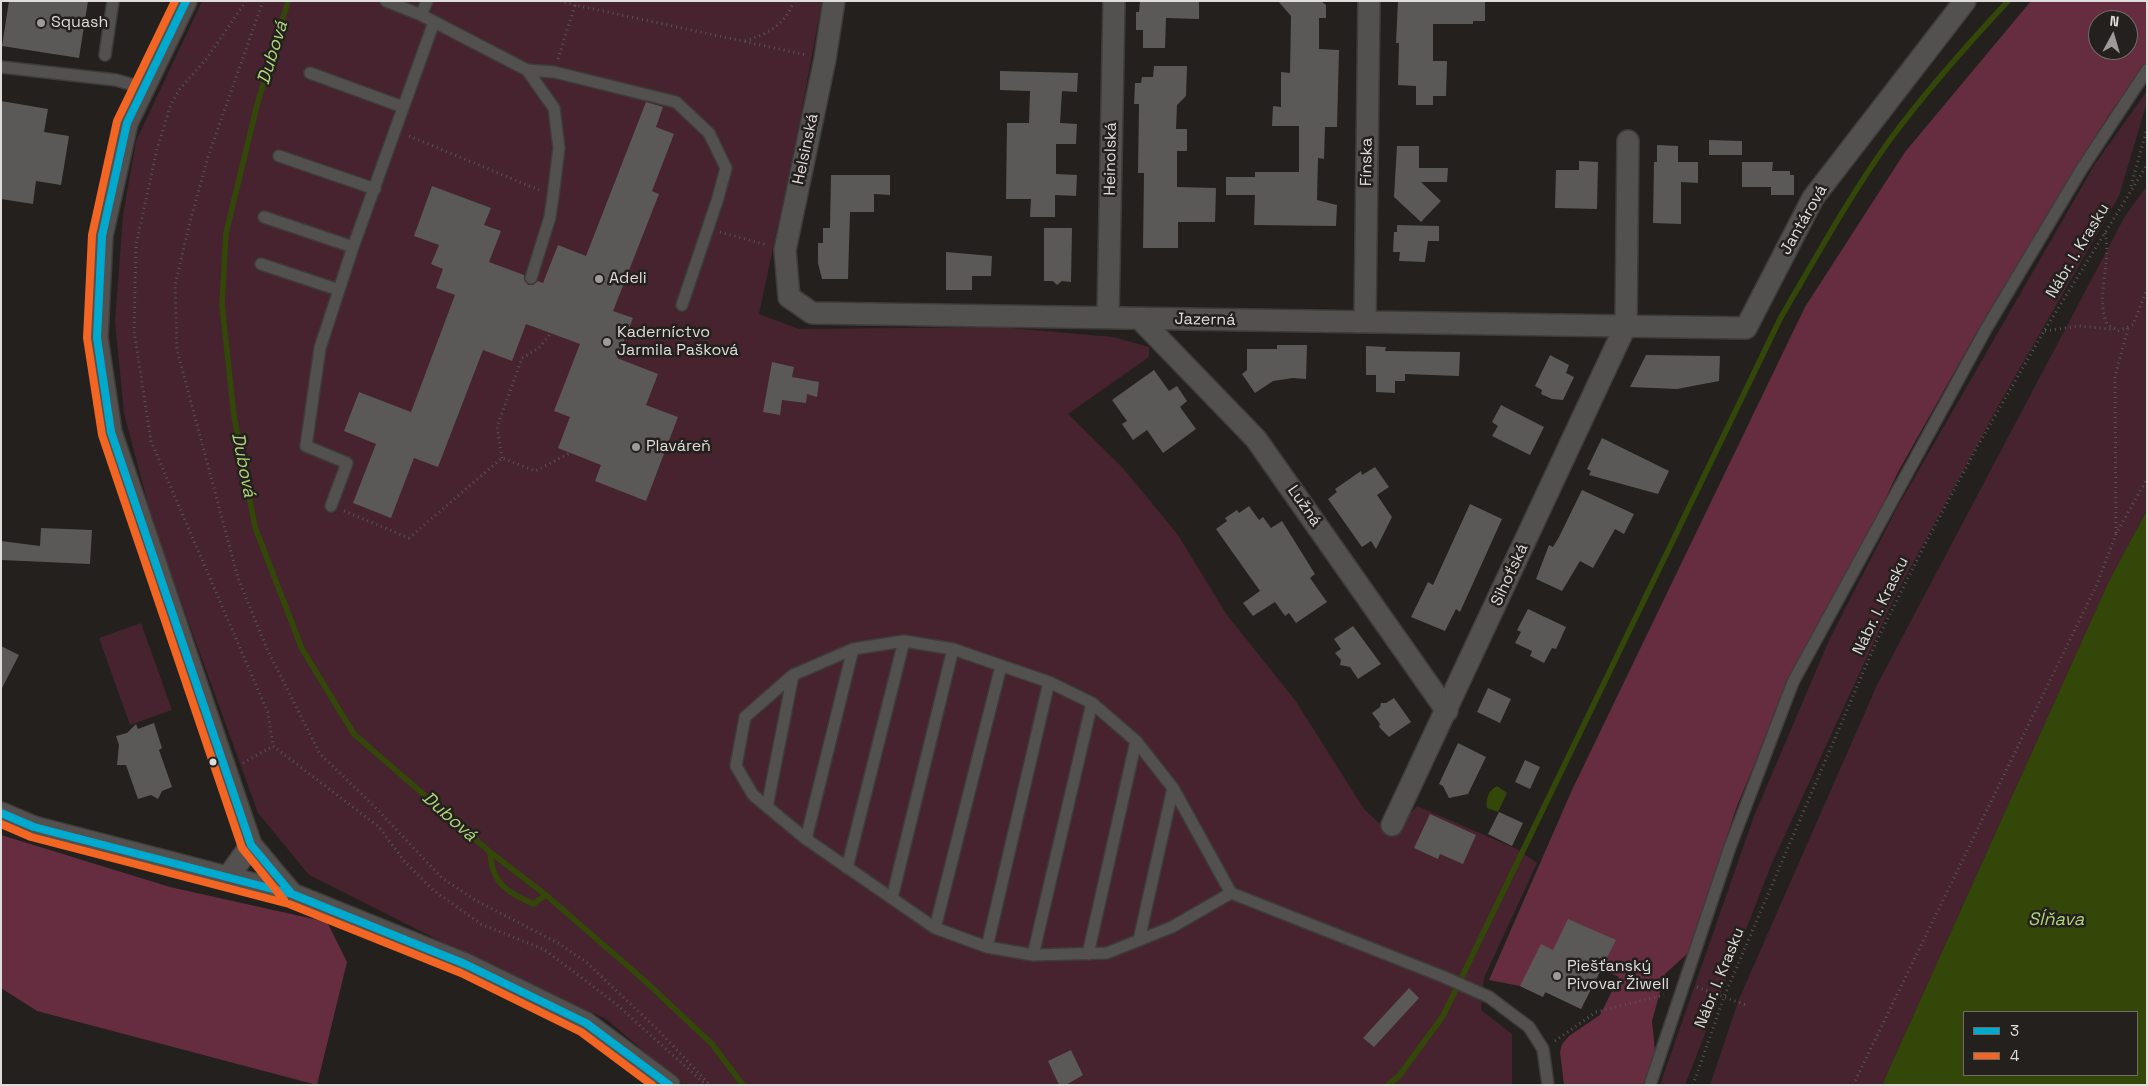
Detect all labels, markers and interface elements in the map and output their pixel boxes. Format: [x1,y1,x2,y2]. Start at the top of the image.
north arrow [2088,10,2138,60]
text: N [2109,12,2120,31]
place label: Squash [51,13,108,33]
marker: Squash [35,17,47,29]
water label: Dubová [253,19,293,87]
street label: Helsinská [789,112,823,186]
street label: Heinolská [1101,122,1121,196]
street label: Fínska [1357,138,1377,186]
street label: Jantárová [1776,182,1832,258]
street label: Nábr. I. Krasku [2042,200,2114,302]
place label: Adeli [609,269,647,289]
marker: Adeli [593,273,605,285]
street label: Jazerná [1174,310,1236,330]
place label: Kaderníctvo Jarmila Pašková [617,323,739,361]
marker: Kaderníctvo Jarmila Pašková [601,336,613,348]
water label: Dubová [226,431,260,499]
place label: Plaváreň [646,437,711,457]
marker: Plaváreň [630,441,642,453]
street label: Lužná [1283,482,1325,530]
street label: Sihoťská [1487,541,1533,609]
street label: Nábr. I. Krasku [1849,554,1913,658]
unlabelled marker [208,757,218,767]
water label: Dubová [417,788,481,846]
water label: Sĺňava [2028,909,2084,931]
street label: Nábr. I. Krasku [1691,925,1749,1031]
place label: Piešťanský Pivovar Žiwell [1567,957,1669,995]
marker: Piešťanský Pivovar Žiwell [1551,970,1563,982]
legend [1963,1011,2138,1076]
text: 3 [2010,1021,2019,1040]
text: 4 [2010,1046,2019,1065]

